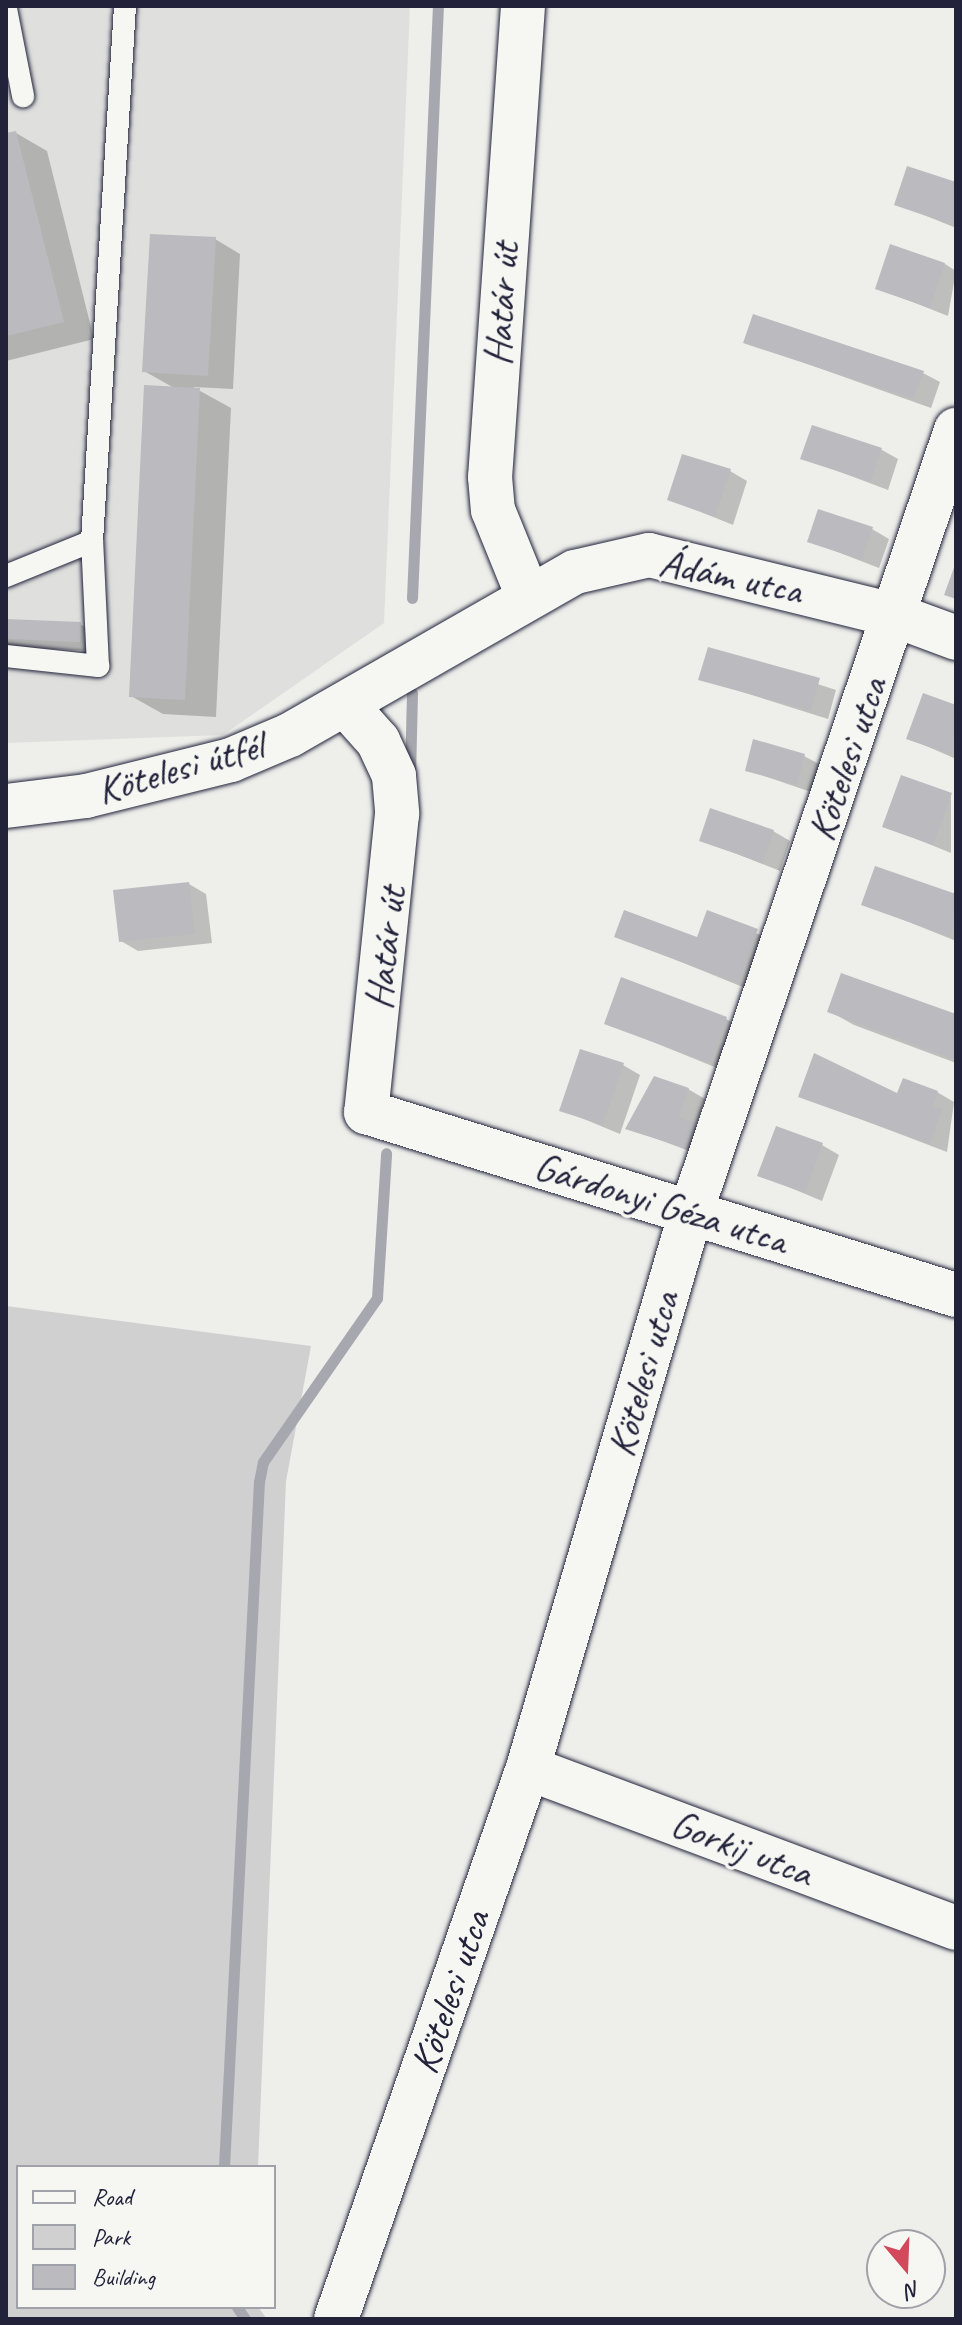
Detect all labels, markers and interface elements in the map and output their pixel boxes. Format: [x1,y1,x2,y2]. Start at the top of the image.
street label: Határ út [473,241,529,367]
street label: Ádám utca [656,538,806,614]
street label: Kötelesi utca [797,671,897,847]
street label: Kötelesi útfél [92,721,268,815]
street label: Határ út [354,884,416,1012]
street label: Gárdonyi Géza utca [529,1142,793,1264]
street label: Kötelesi utca [597,1286,689,1462]
street label: Gorkij utca [665,1799,819,1897]
street label: Kötelesi utca [400,1904,500,2080]
legend [16,2165,276,2309]
text: Road [92,2182,132,2212]
text: Park [92,2222,130,2252]
north arrow [866,2229,946,2309]
text: Building [92,2262,155,2292]
text: N [902,2274,924,2305]

